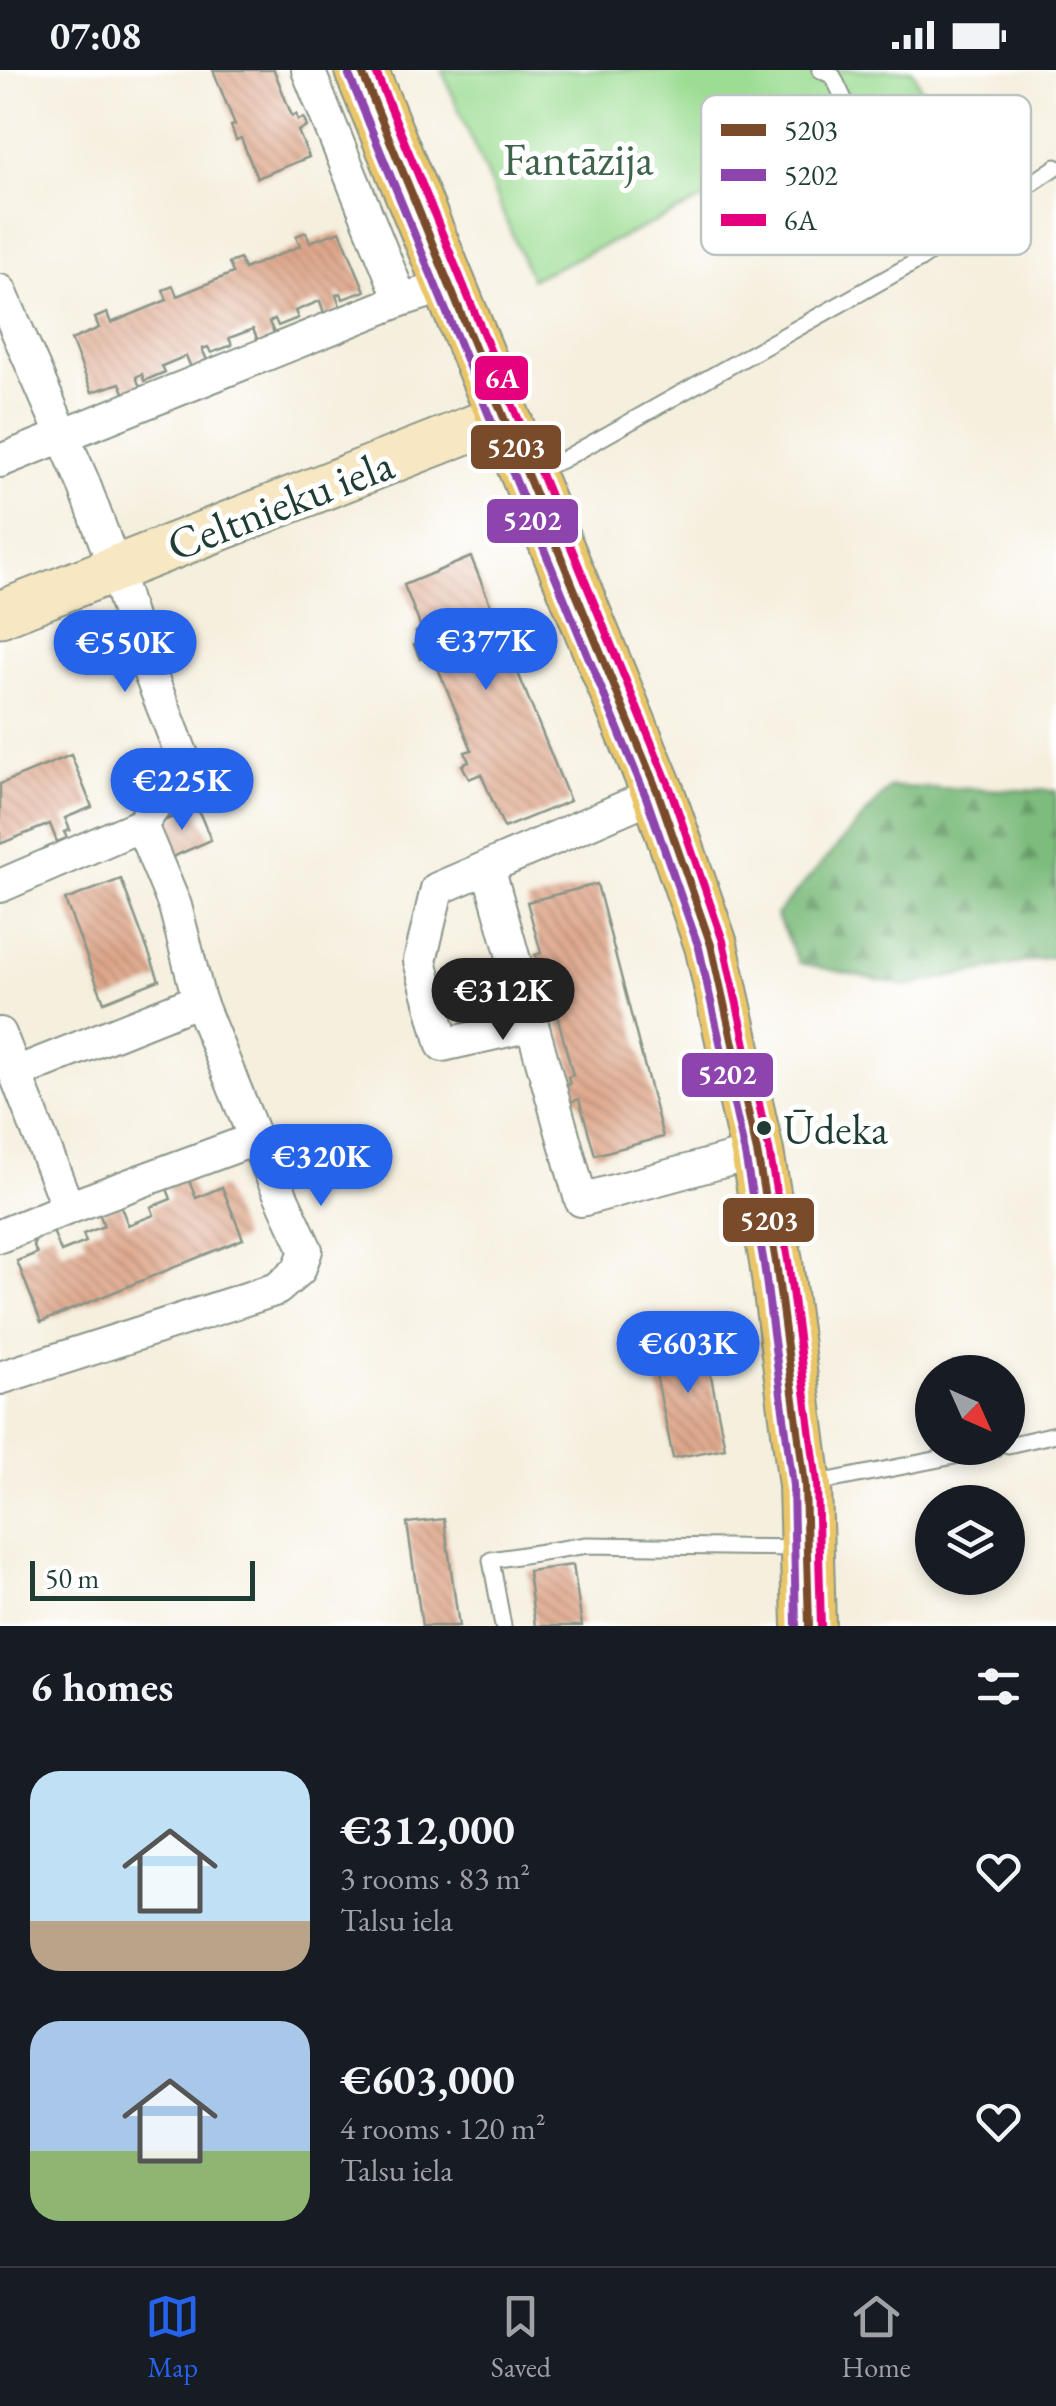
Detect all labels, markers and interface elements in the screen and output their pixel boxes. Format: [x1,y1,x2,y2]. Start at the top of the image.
text: 07:08 [50,11,141,60]
legend [701,95,1031,255]
text: 5203 [784,112,838,148]
park label: Fantāzija [503,130,653,188]
text: 5202 [784,157,838,193]
text: 6A [784,202,817,238]
line badge: 6A [473,354,530,402]
text: 6A [485,360,520,396]
line badge: 5203 [469,423,563,471]
text: 5203 [486,429,546,465]
street label: Celtnieku iela [159,434,401,574]
line badge: 5202 [485,497,580,545]
text: 5202 [502,502,562,538]
pin: €377K [416,608,556,693]
pin: €550K [55,610,195,695]
text: €377K [437,619,535,661]
text: €550K [76,621,174,663]
pin: €225K [112,748,252,833]
text: €225K [133,759,231,801]
pin: €312K [433,958,573,1043]
text: €312K [454,969,552,1011]
line badge: 5202 [680,1051,775,1099]
text: 5202 [697,1056,757,1092]
place label: Ūdeka [783,1102,888,1157]
marker: Ūdeka [754,1118,774,1138]
pin: €320K [251,1124,391,1209]
text: €320K [272,1135,370,1177]
line badge: 5203 [721,1196,816,1244]
text: 5203 [739,1202,799,1238]
pin: €603K [618,1311,758,1396]
text: €603K [639,1322,737,1364]
north arrow [915,1355,1025,1465]
map controls [915,1355,1025,1595]
button: layers [915,1485,1025,1595]
scale bar [30,1556,255,1600]
text: 50 m [45,1560,99,1596]
text: 6 homes [30,1659,173,1714]
icon: filters [971,1659,1026,1714]
text: €312,000 [340,1802,515,1857]
icon: home [110,1811,230,1931]
icon: heart [971,1844,1026,1899]
text: 3 rooms · 83 m² [340,1857,530,1899]
text: Talsu iela [340,1899,453,1941]
text: €603,000 [340,2052,515,2107]
icon: home [110,2061,230,2181]
icon: heart [971,2094,1026,2149]
text: 4 rooms · 120 m² [340,2107,546,2149]
text: Talsu iela [340,2149,453,2191]
tab: Map [145,2289,200,2385]
tab: Saved [491,2289,551,2385]
tab: Home [841,2289,911,2385]

